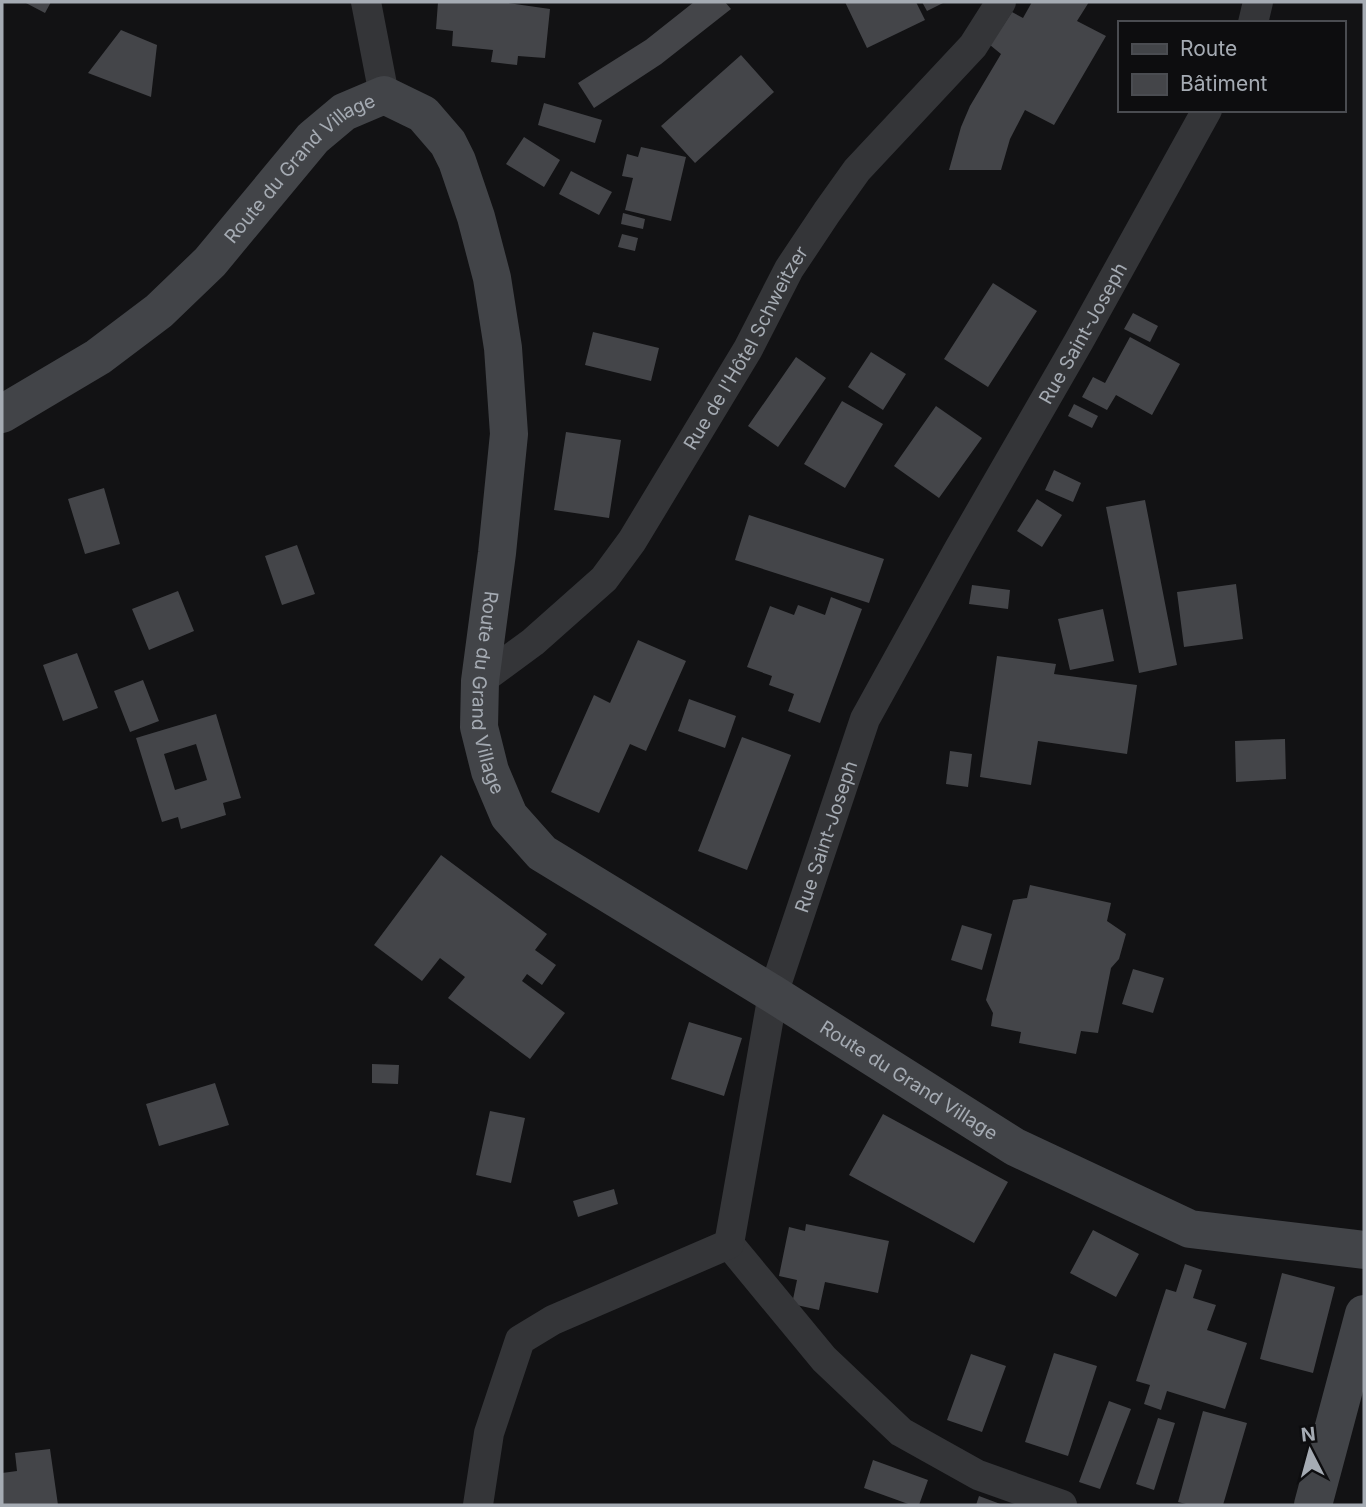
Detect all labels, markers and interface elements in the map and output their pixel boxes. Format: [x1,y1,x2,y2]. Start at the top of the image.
legend [1118,21,1345,112]
text: Route [1180,36,1237,61]
text: Bâtiment [1180,71,1268,96]
street label: Route du Grand Village [220,89,379,248]
street label: Rue de l'Hôtel Schweitzer [679,242,813,454]
street label: Rue Saint-Joseph [1034,259,1132,408]
street label: Route du Grand Village [467,590,509,798]
street label: Rue Saint-Joseph [790,758,862,916]
street label: Route du Grand Village [816,1016,1002,1145]
north arrow [1275,1416,1345,1486]
text: N [1300,1422,1317,1447]

